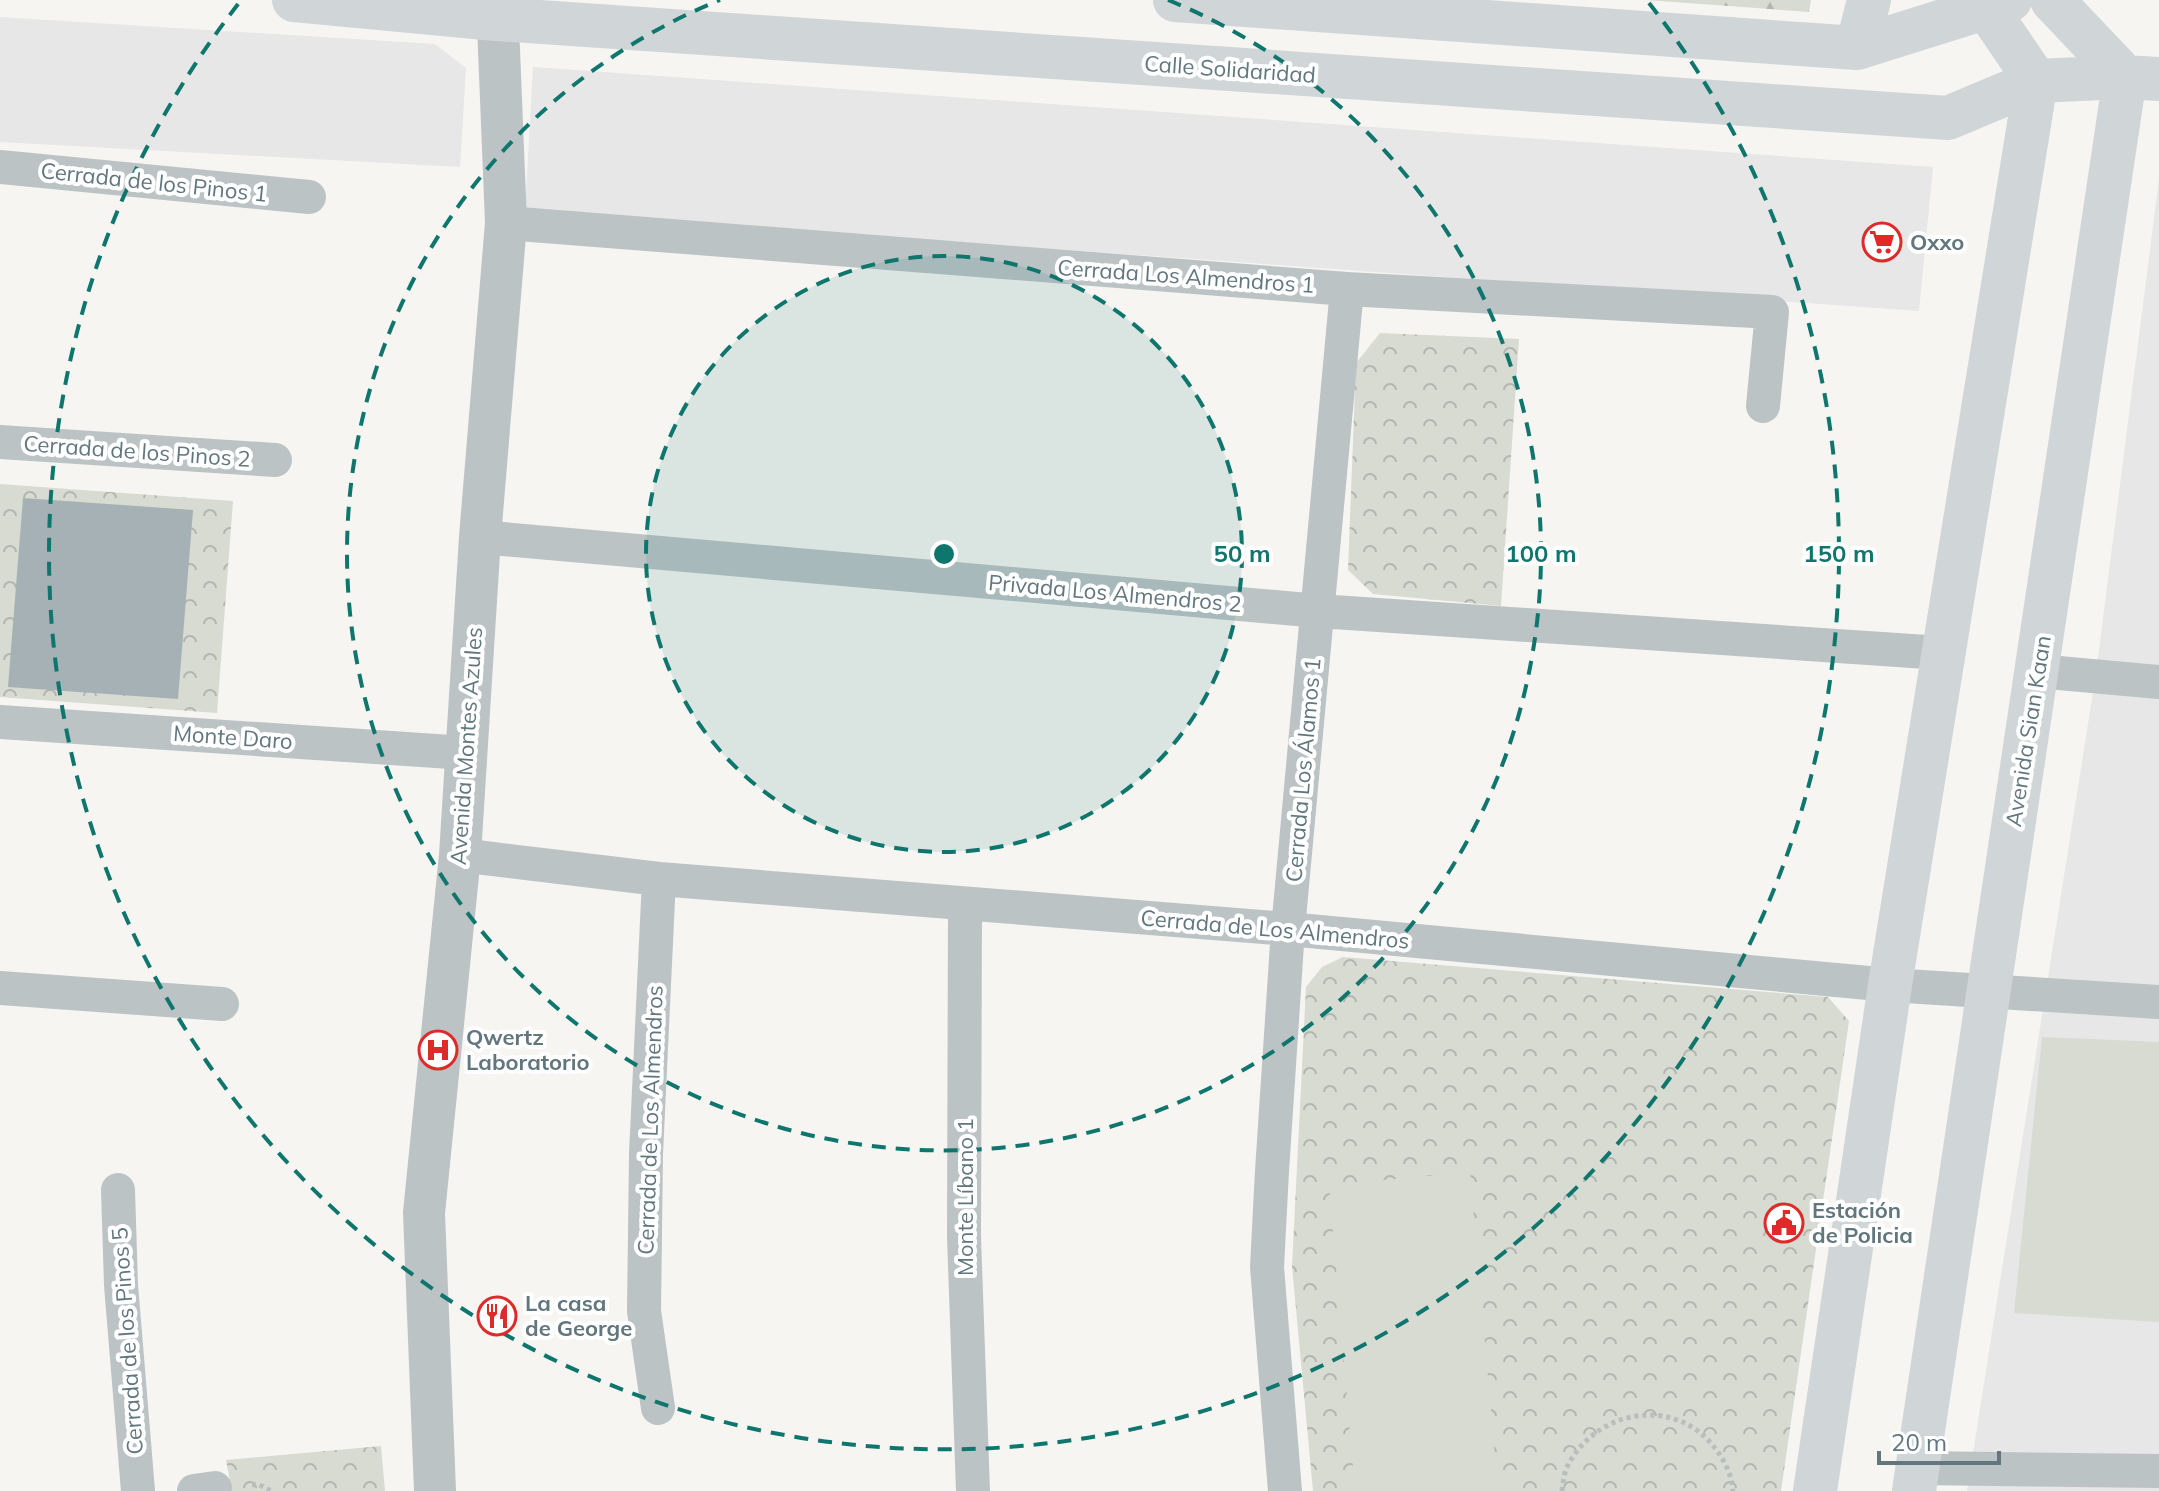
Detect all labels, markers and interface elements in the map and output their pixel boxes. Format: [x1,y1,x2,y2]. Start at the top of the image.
street label: Calle Solidaridad [1143,49,1317,89]
street label: Cerrada de los Pinos 1 [39,156,269,208]
supermarket icon: Oxxo [1861,221,1903,263]
place label: Oxxo [1910,228,1964,256]
street label: Cerrada Los Almendros 1 [1057,253,1315,299]
street label: Cerrada de los Pinos 2 [22,429,252,473]
text: 50 m [1214,538,1270,568]
text: 100 m [1505,538,1577,568]
text: 150 m [1803,538,1875,568]
centre of rings [930,540,958,568]
street label: Privada Los Almendros 2 [987,568,1243,618]
street label: Avenida Montes Azules [444,626,488,866]
street label: Avenida Sian Kaan [1999,633,2057,829]
street label: Cerrada Los Álamos 1 [1279,657,1327,883]
street label: Monte Daro [172,719,294,755]
street label: Cerrada de Los Almendros [1140,903,1410,955]
street label: Cerrada de Los Almendros [631,985,669,1255]
place label: Qwertz Laboratorio [466,1023,589,1076]
hospital icon: Qwertz Laboratorio [417,1029,459,1071]
street label: Monte Líbano 1 [951,1118,979,1276]
place label: Estación de Policia [1812,1196,1913,1249]
public building icon: Estación de Policia [1763,1202,1805,1244]
street label: Cerrada de los Pinos 5 [105,1226,149,1456]
place label: La casa de George [525,1289,632,1342]
restaurant icon: La casa de George [476,1295,518,1337]
scale bar [1879,1415,1999,1465]
text: 20 m [1891,1427,1947,1457]

